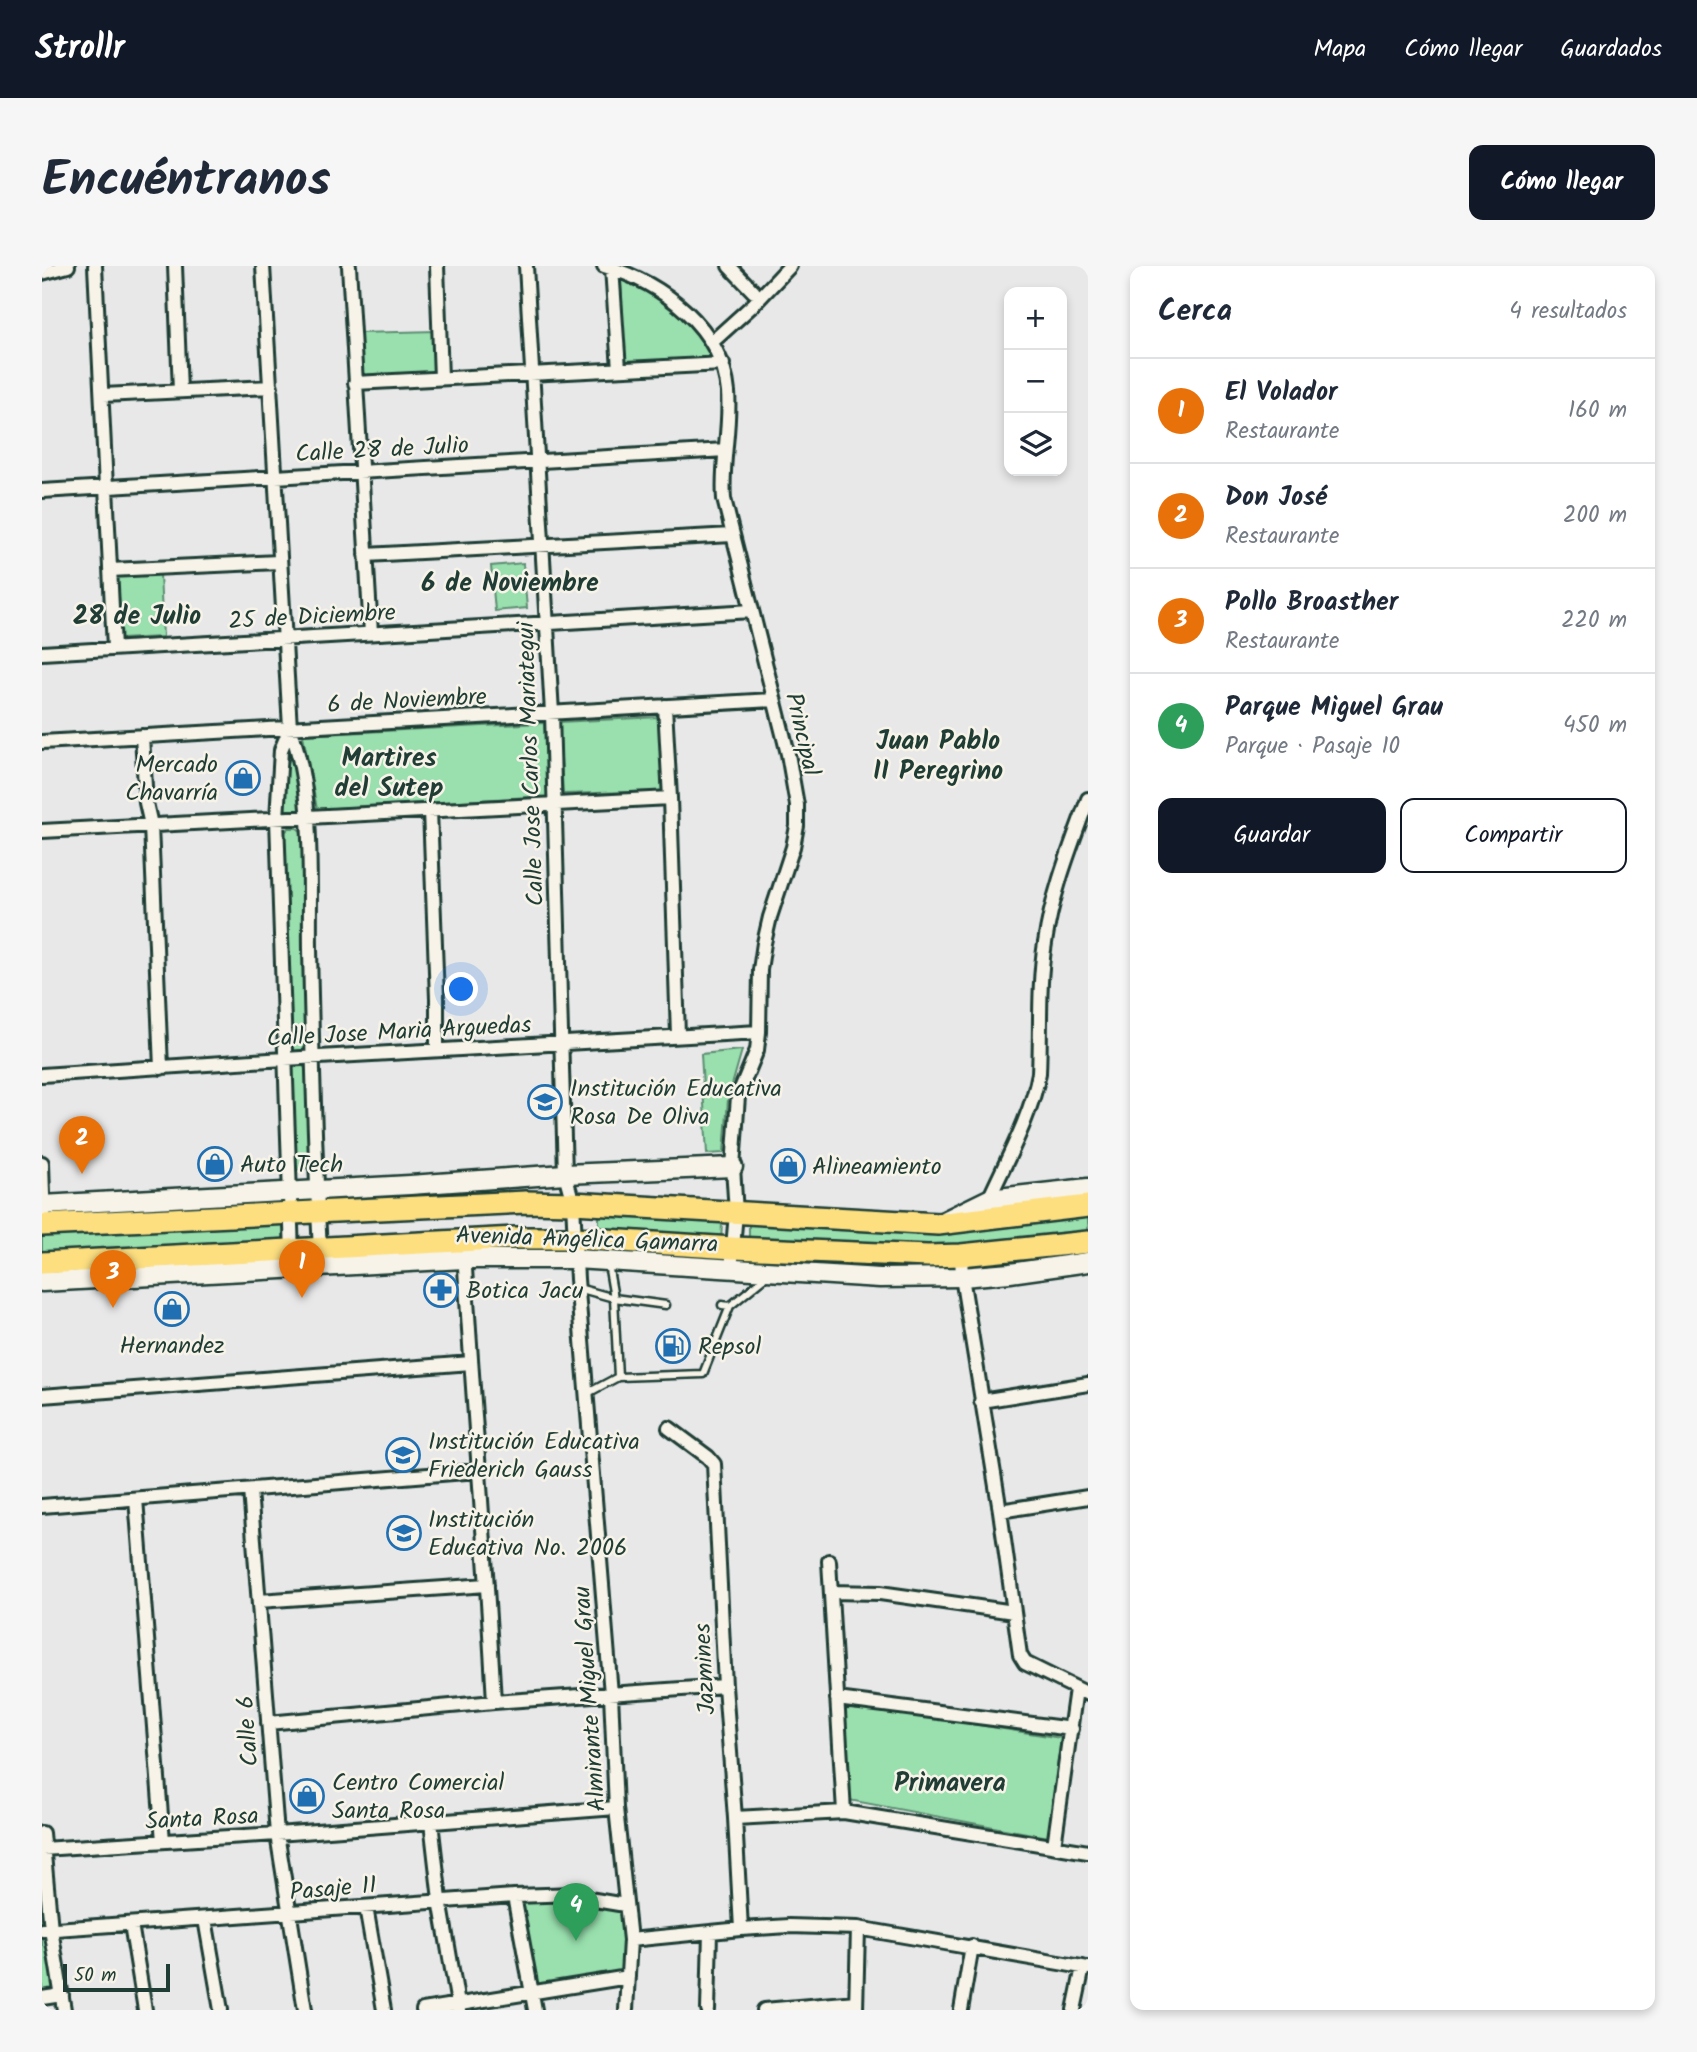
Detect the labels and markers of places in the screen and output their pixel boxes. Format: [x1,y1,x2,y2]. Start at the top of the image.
place label: Mercado Chavarría [125,746,218,813]
shop icon: Mercado Chavarría [224,759,262,797]
place label: Institución Educativa Rosa De Oliva [570,1070,782,1137]
school or university icon: Institución Educativa Rosa De Oliva [526,1083,564,1121]
pin: 2 [59,1116,105,1174]
shop icon: Auto Tech [196,1145,234,1183]
place label: Auto Tech [240,1146,343,1185]
shop icon: Alineamiento [769,1147,807,1185]
place label: Alineamiento [812,1148,942,1187]
pin: 1 [279,1240,325,1298]
pin: 3 [90,1250,136,1308]
pharmacy icon: Botica Jacu [422,1271,460,1309]
place label: Botica Jacu [466,1272,584,1311]
shop icon: Hernandez [153,1290,191,1328]
place label: Hernandez [120,1327,225,1366]
fuel station icon: Repsol [654,1327,692,1365]
place label: Repsol [698,1328,761,1367]
place label: Institución Educativa Friederich Gauss [428,1423,640,1490]
school or university icon: Institución Educativa Friederich Gauss [384,1436,422,1474]
place label: Institución Educativa No. 2006 [428,1501,627,1568]
school or university icon: Institución Educativa No. 2006 [385,1514,423,1552]
place label: Centro Comercial Santa Rosa [332,1764,504,1831]
shop icon: Centro Comercial Santa Rosa [288,1777,326,1815]
pin: 4 [553,1883,599,1941]

